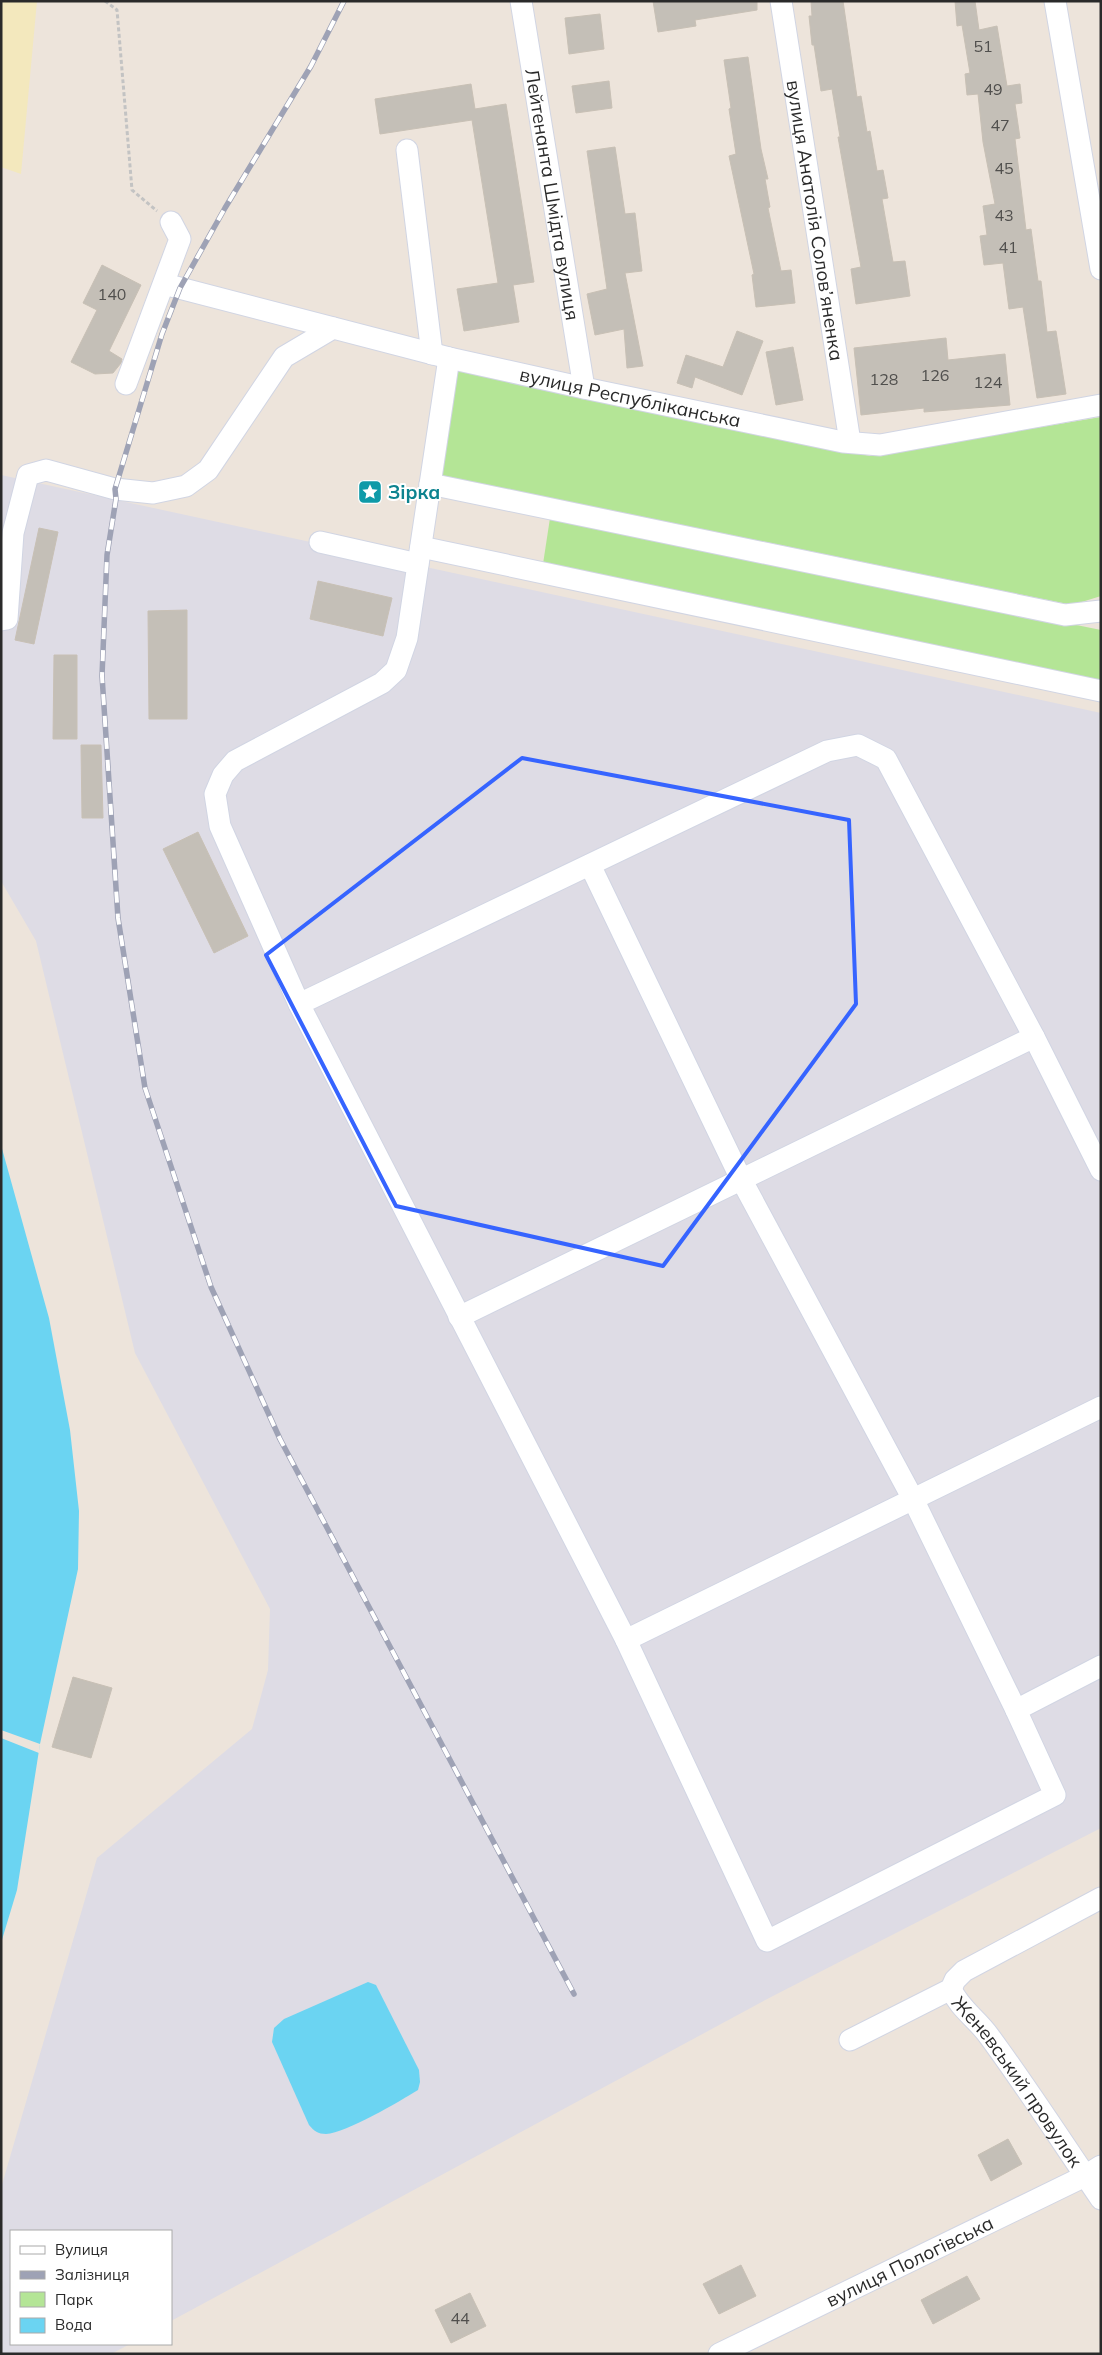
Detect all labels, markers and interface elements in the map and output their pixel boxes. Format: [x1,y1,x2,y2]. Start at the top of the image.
house number: 51 [973,36,993,56]
street label: Лейтенанта Шмідта вулиця [520,67,585,322]
street label: вулиця Анатолія Солов’яненка [782,78,849,362]
house number: 49 [983,79,1003,99]
house number: 47 [990,115,1010,135]
house number: 45 [994,158,1014,178]
house number: 43 [994,205,1014,225]
house number: 41 [998,237,1018,257]
house number: 140 [98,284,126,304]
street label: вулиця Республіканська [517,362,743,432]
house number: 126 [921,365,949,385]
house number: 128 [870,369,898,389]
house number: 124 [974,372,1003,392]
place icon: Зірка [357,479,383,505]
place label: Зірка [388,480,440,504]
street label: Женевський провулок [947,1991,1088,2172]
street label: вулиця Пологівська [822,2210,997,2312]
legend [10,2230,172,2345]
text: Вулиця [55,2240,108,2259]
text: Залізниця [55,2265,129,2284]
text: Парк [55,2290,94,2309]
house number: 44 [450,2308,470,2328]
text: Вода [55,2315,92,2334]

